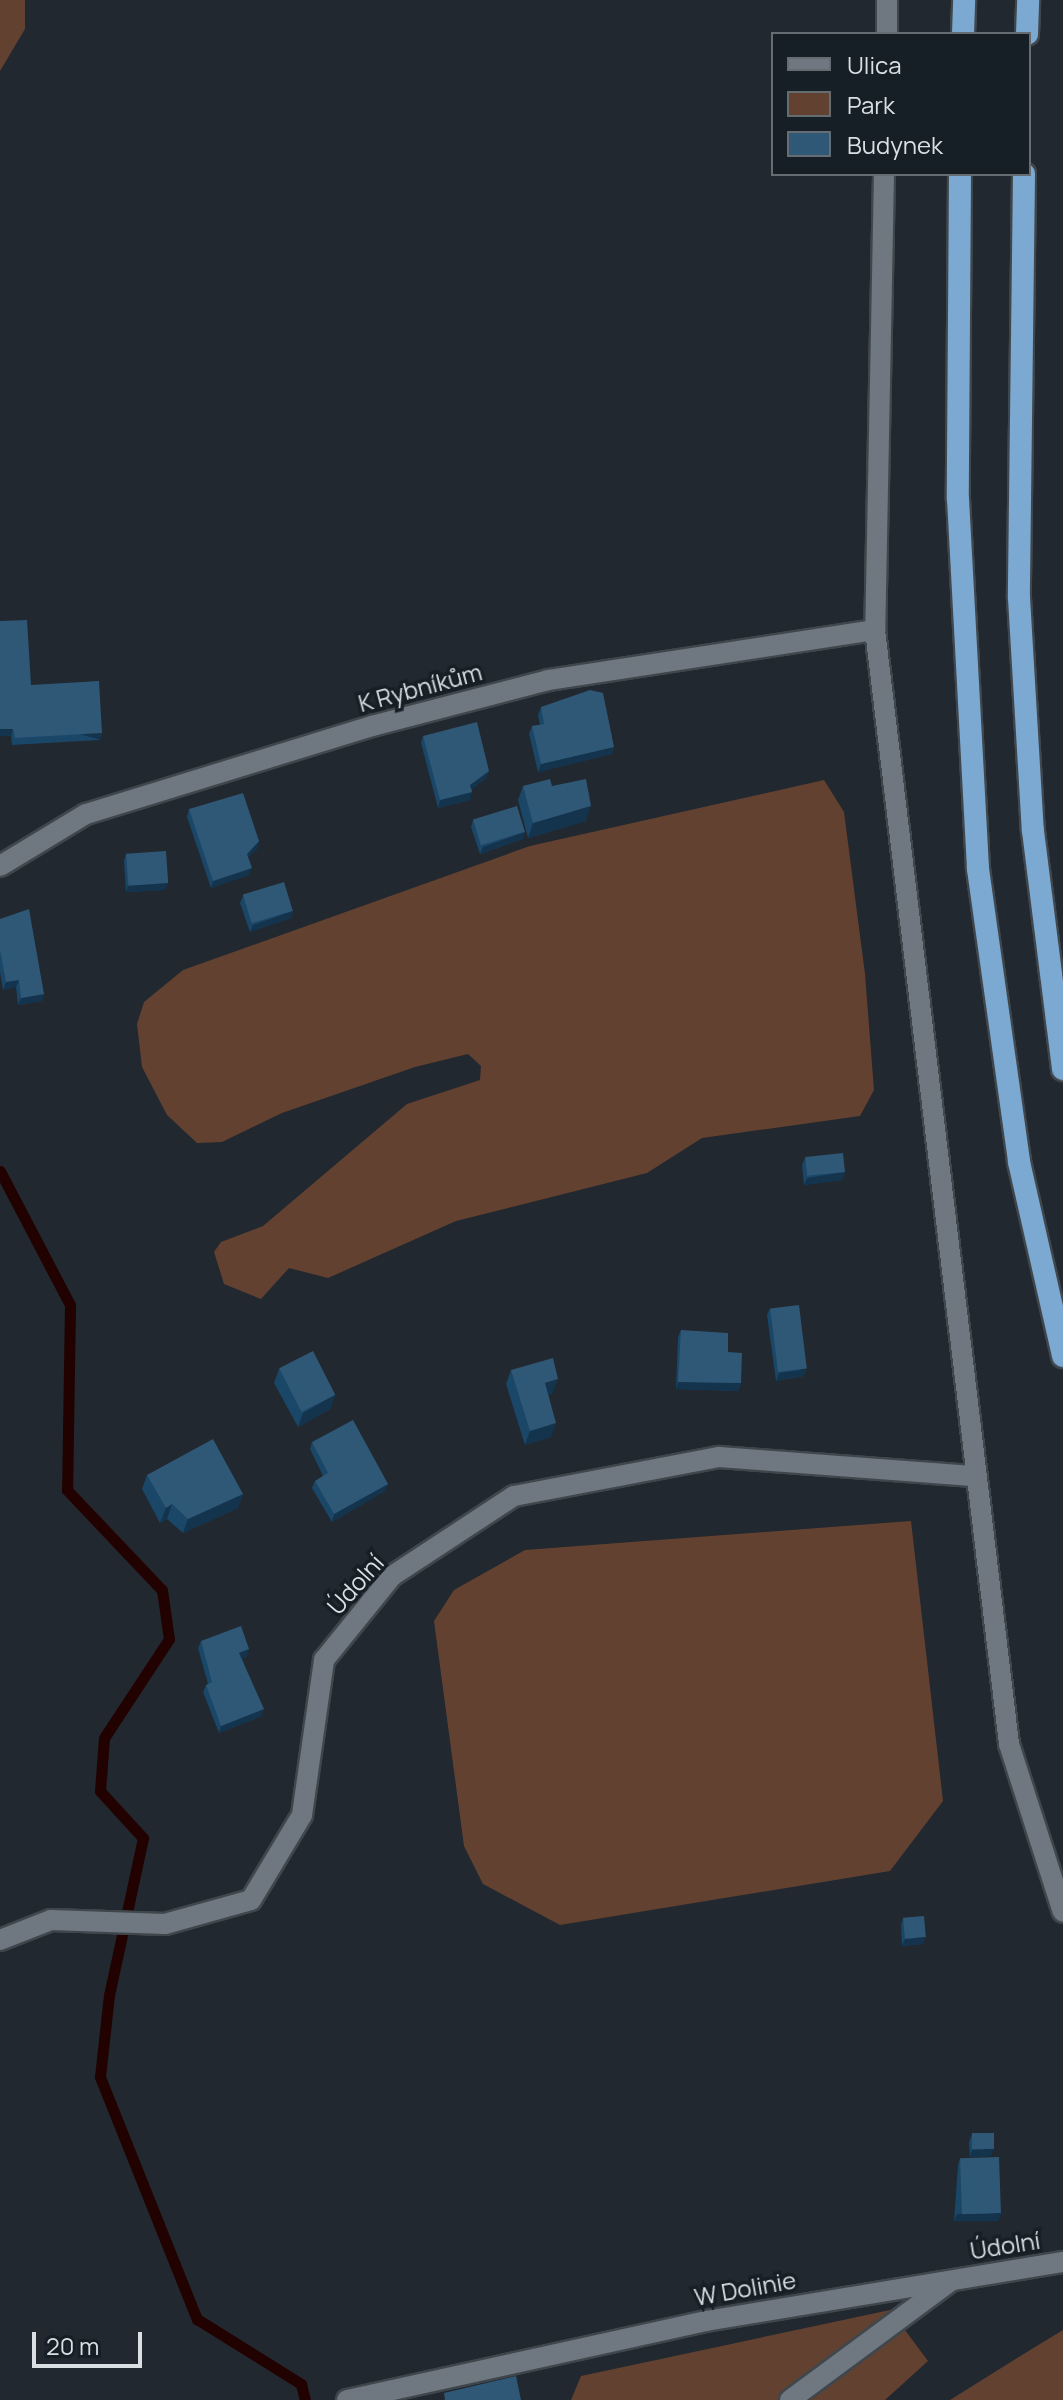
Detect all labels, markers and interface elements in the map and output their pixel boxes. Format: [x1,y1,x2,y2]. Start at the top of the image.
legend [771,32,1031,176]
text: Ulica [847,48,902,81]
text: Park [847,88,895,121]
text: Budynek [847,128,943,161]
street label: K Rybníkům [355,657,485,717]
street label: Údolní [321,1548,389,1620]
street label: Údolní [968,2225,1042,2265]
street label: W Dolinie [692,2265,798,2311]
scale bar [36,2316,146,2366]
text: 20 m [46,2329,99,2362]

